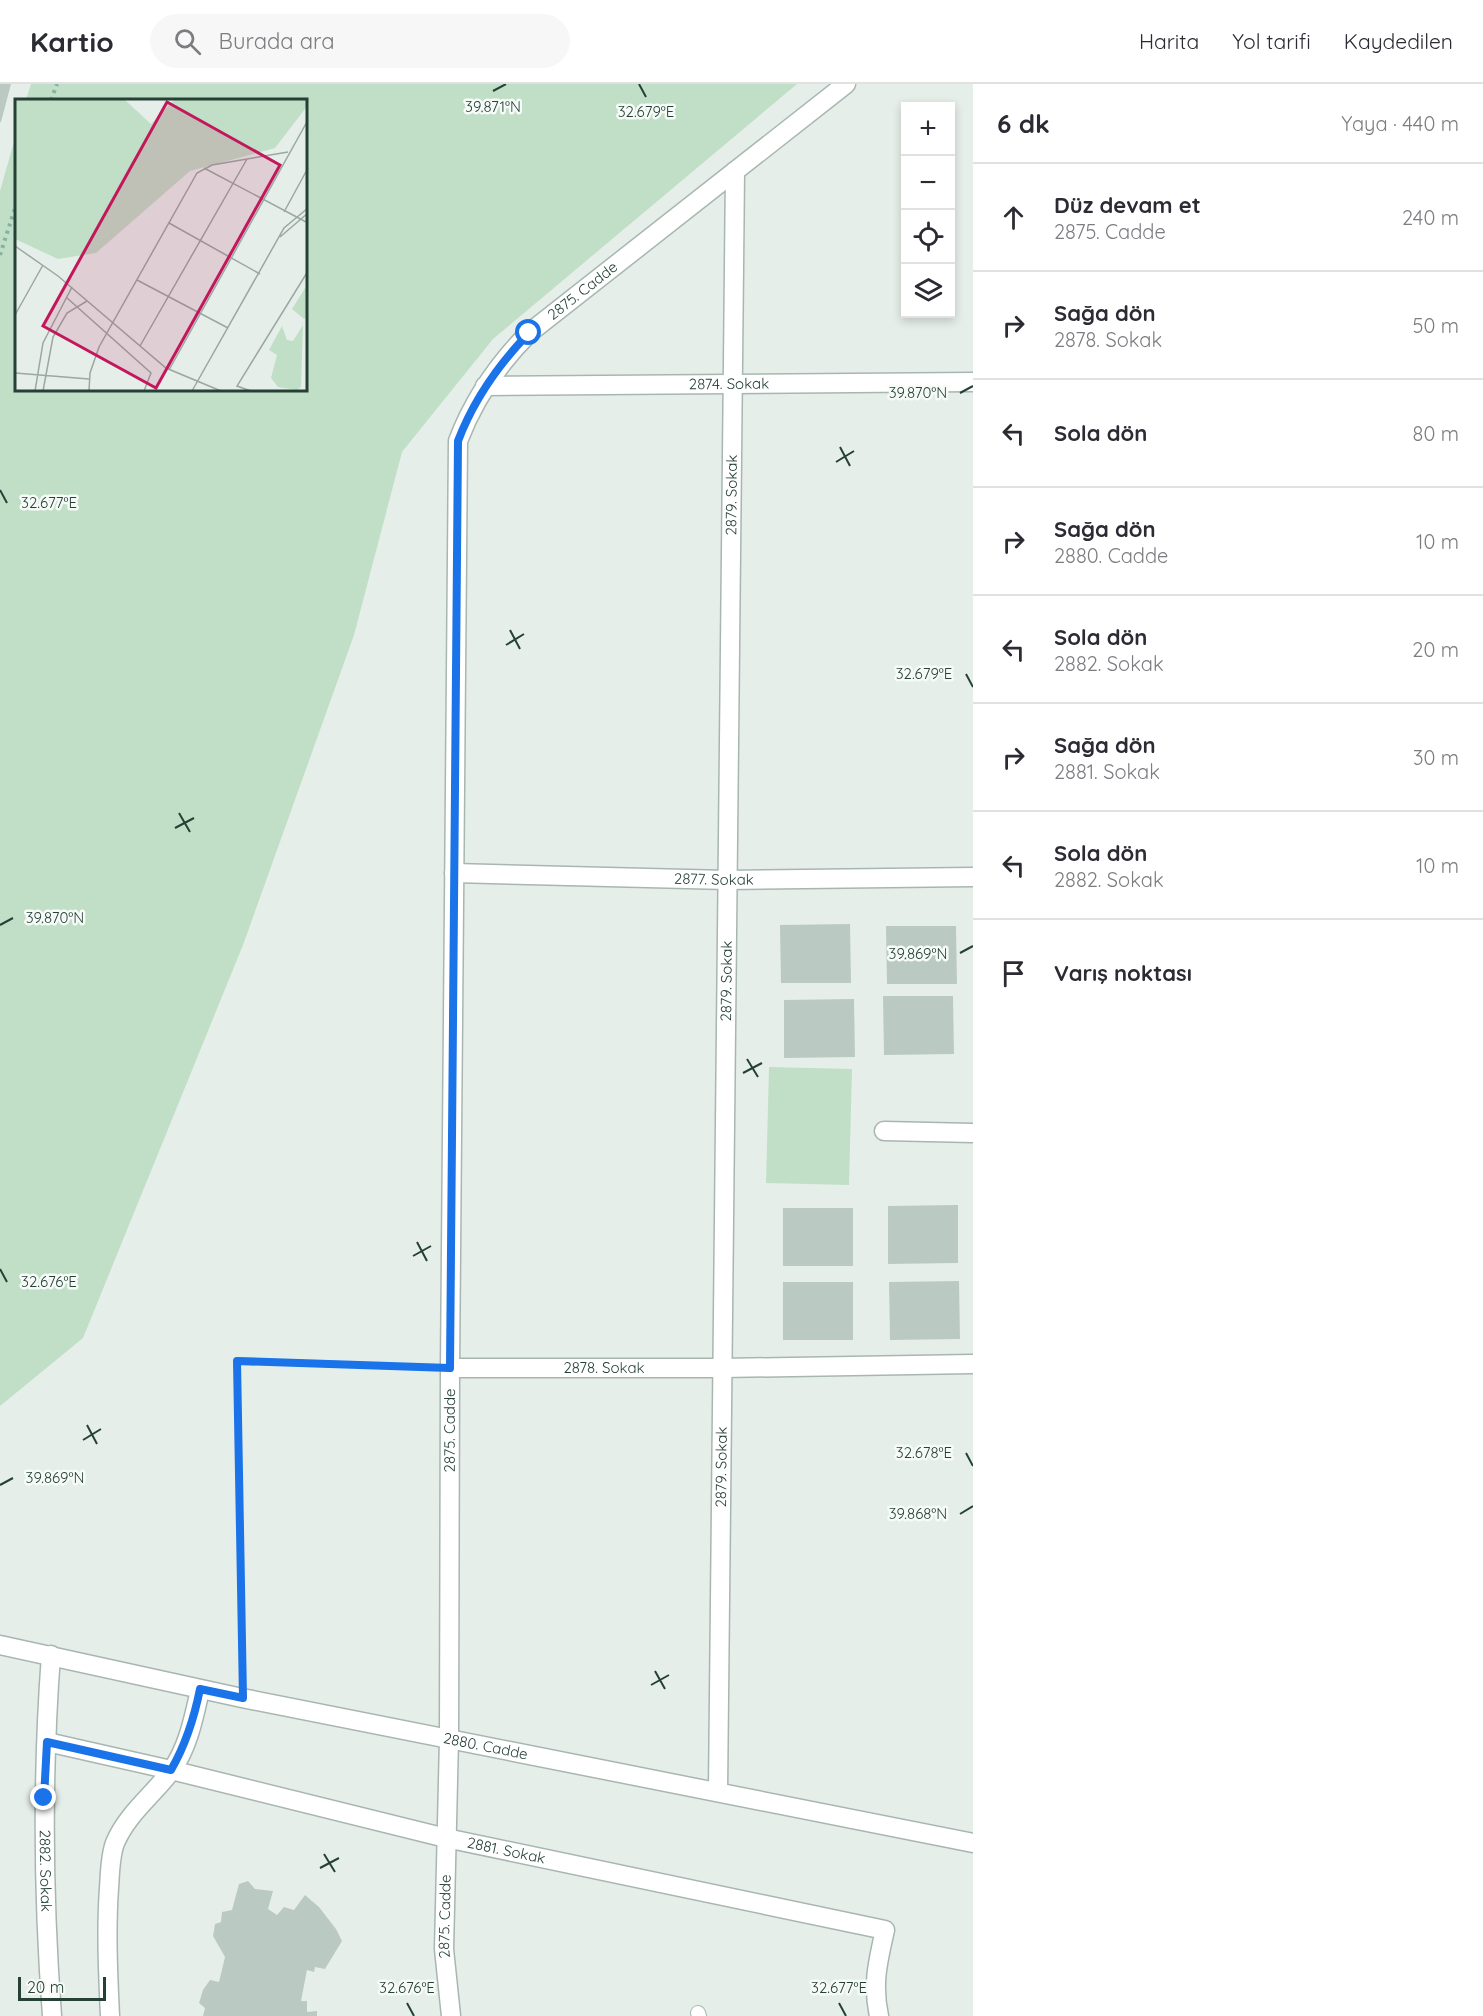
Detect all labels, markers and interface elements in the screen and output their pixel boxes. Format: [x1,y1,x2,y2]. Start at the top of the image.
search box [150,14,570,68]
text: Kartio [30,24,114,59]
icon: search [171,25,204,58]
text: Burada ara [219,27,335,55]
text: Harita [1139,28,1199,54]
text: Yol tarifi [1232,28,1311,54]
text: Kaydedilen [1344,28,1453,54]
text: 39.871°N [465,97,521,116]
inset map [15,99,308,392]
text: 32.679°E [618,102,674,121]
map controls [901,102,955,318]
button: + [901,102,955,156]
text: 6 dk [997,107,1050,140]
text: Yaya · 440 m [1341,111,1459,136]
button: − [901,156,955,210]
text: Düz devam et [1054,191,1201,219]
icon: ahead [997,201,1030,234]
text: 240 m [1402,205,1459,230]
button: locate [901,210,955,264]
text: 2875. Cadde [1054,219,1166,244]
street label: 2875. Cadde [544,257,621,324]
button: layers [901,264,955,318]
text: Sağa dön [1054,299,1156,327]
icon: right [997,309,1030,342]
text: 50 m [1413,313,1459,338]
route start [515,319,541,345]
text: 2878. Sokak [1054,327,1162,352]
street label: 2874. Sokak [689,374,769,393]
text: 39.870°N [889,383,947,402]
icon: left [997,417,1030,450]
text: Sola dön [1054,419,1147,447]
text: 80 m [1413,421,1459,446]
street label: 2879. Sokak [721,455,741,536]
text: 32.677°E [21,493,77,512]
text: Sağa dön [1054,515,1156,543]
icon: right [997,525,1030,558]
text: 10 m [1416,529,1459,554]
text: 2880. Cadde [1054,543,1168,568]
text: Sola dön [1054,623,1147,651]
icon: left [997,633,1030,666]
text: 20 m [1412,637,1459,662]
text: 2882. Sokak [1054,651,1164,676]
text: 32.679°E [896,664,952,683]
text: Sağa dön [1054,731,1156,759]
icon: right [997,741,1030,774]
text: 30 m [1413,745,1459,770]
text: 2881. Sokak [1054,759,1160,784]
text: Sola dön [1054,839,1147,867]
icon: left [997,849,1030,882]
text: 10 m [1416,853,1459,878]
text: 2882. Sokak [1054,867,1164,892]
street label: 2877. Sokak [674,869,754,889]
text: 39.870°N [26,908,84,927]
street label: 2879. Sokak [716,941,736,1022]
text: 39.869°N [889,944,947,963]
icon: arrive [997,957,1030,990]
text: Varış noktası [1054,959,1192,987]
text: 32.676°E [21,1272,77,1291]
street label: 2878. Sokak [563,1358,645,1377]
street label: 2875. Cadde [440,1388,459,1472]
street label: 2879. Sokak [711,1426,731,1508]
text: 32.678°E [896,1443,952,1462]
text: 39.869°N [26,1468,84,1487]
text: 39.868°N [889,1504,947,1523]
street label: 2880. Cadde [442,1728,530,1763]
route end [30,1784,56,1810]
street label: 2882. Sokak [36,1830,56,1912]
street label: 2881. Sokak [466,1833,547,1868]
street label: 2875. Cadde [434,1874,455,1959]
scale bar [18,1974,106,2002]
text: 20 m [27,1977,64,1997]
text: 32.676°E [379,1978,435,1997]
text: 32.677°E [811,1978,867,1997]

